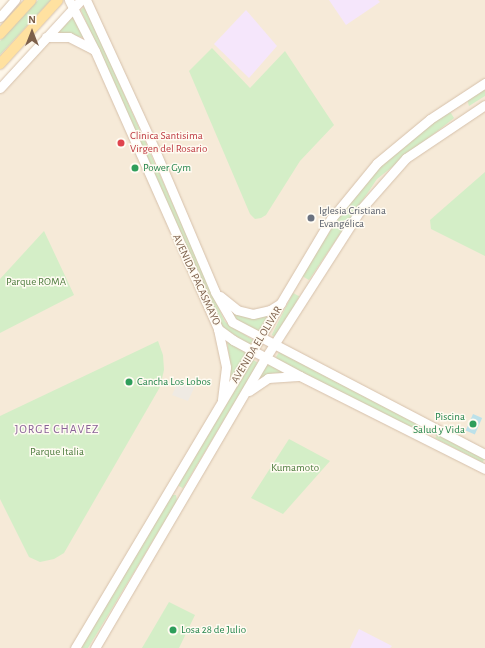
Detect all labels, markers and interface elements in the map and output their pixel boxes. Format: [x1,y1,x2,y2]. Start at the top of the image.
north arrow [12,12,52,52]
text: N [28,14,36,25]
place label: Clinica Santisima Virgen del Rosario [130,130,207,156]
marker: Clinica Santisima Virgen del Rosario [115,137,127,149]
place label: Power Gym [143,161,191,175]
marker: Power Gym [130,163,140,173]
place label: Iglesia Cristiana Evangélica [319,205,386,231]
marker: Iglesia Cristiana Evangélica [306,213,316,223]
street label: AVENIDA PACASMAYO [169,232,223,328]
park label: Parque ROMA [6,275,66,289]
street label: AVENIDA EL OLIVAR [229,304,285,386]
place label: Cancha Los Lobos [137,375,211,389]
marker: Cancha Los Lobos [124,377,134,387]
place label: Piscina Salud y Vida [413,411,465,437]
marker: Piscina Salud y Vida [468,419,478,429]
district label: JORGE CHAVEZ [15,423,99,437]
park label: Parque Italia [30,445,84,459]
park label: Kumamoto [271,461,319,475]
place label: Losa 28 de Julio [181,623,246,637]
marker: Losa 28 de Julio [168,625,178,635]

